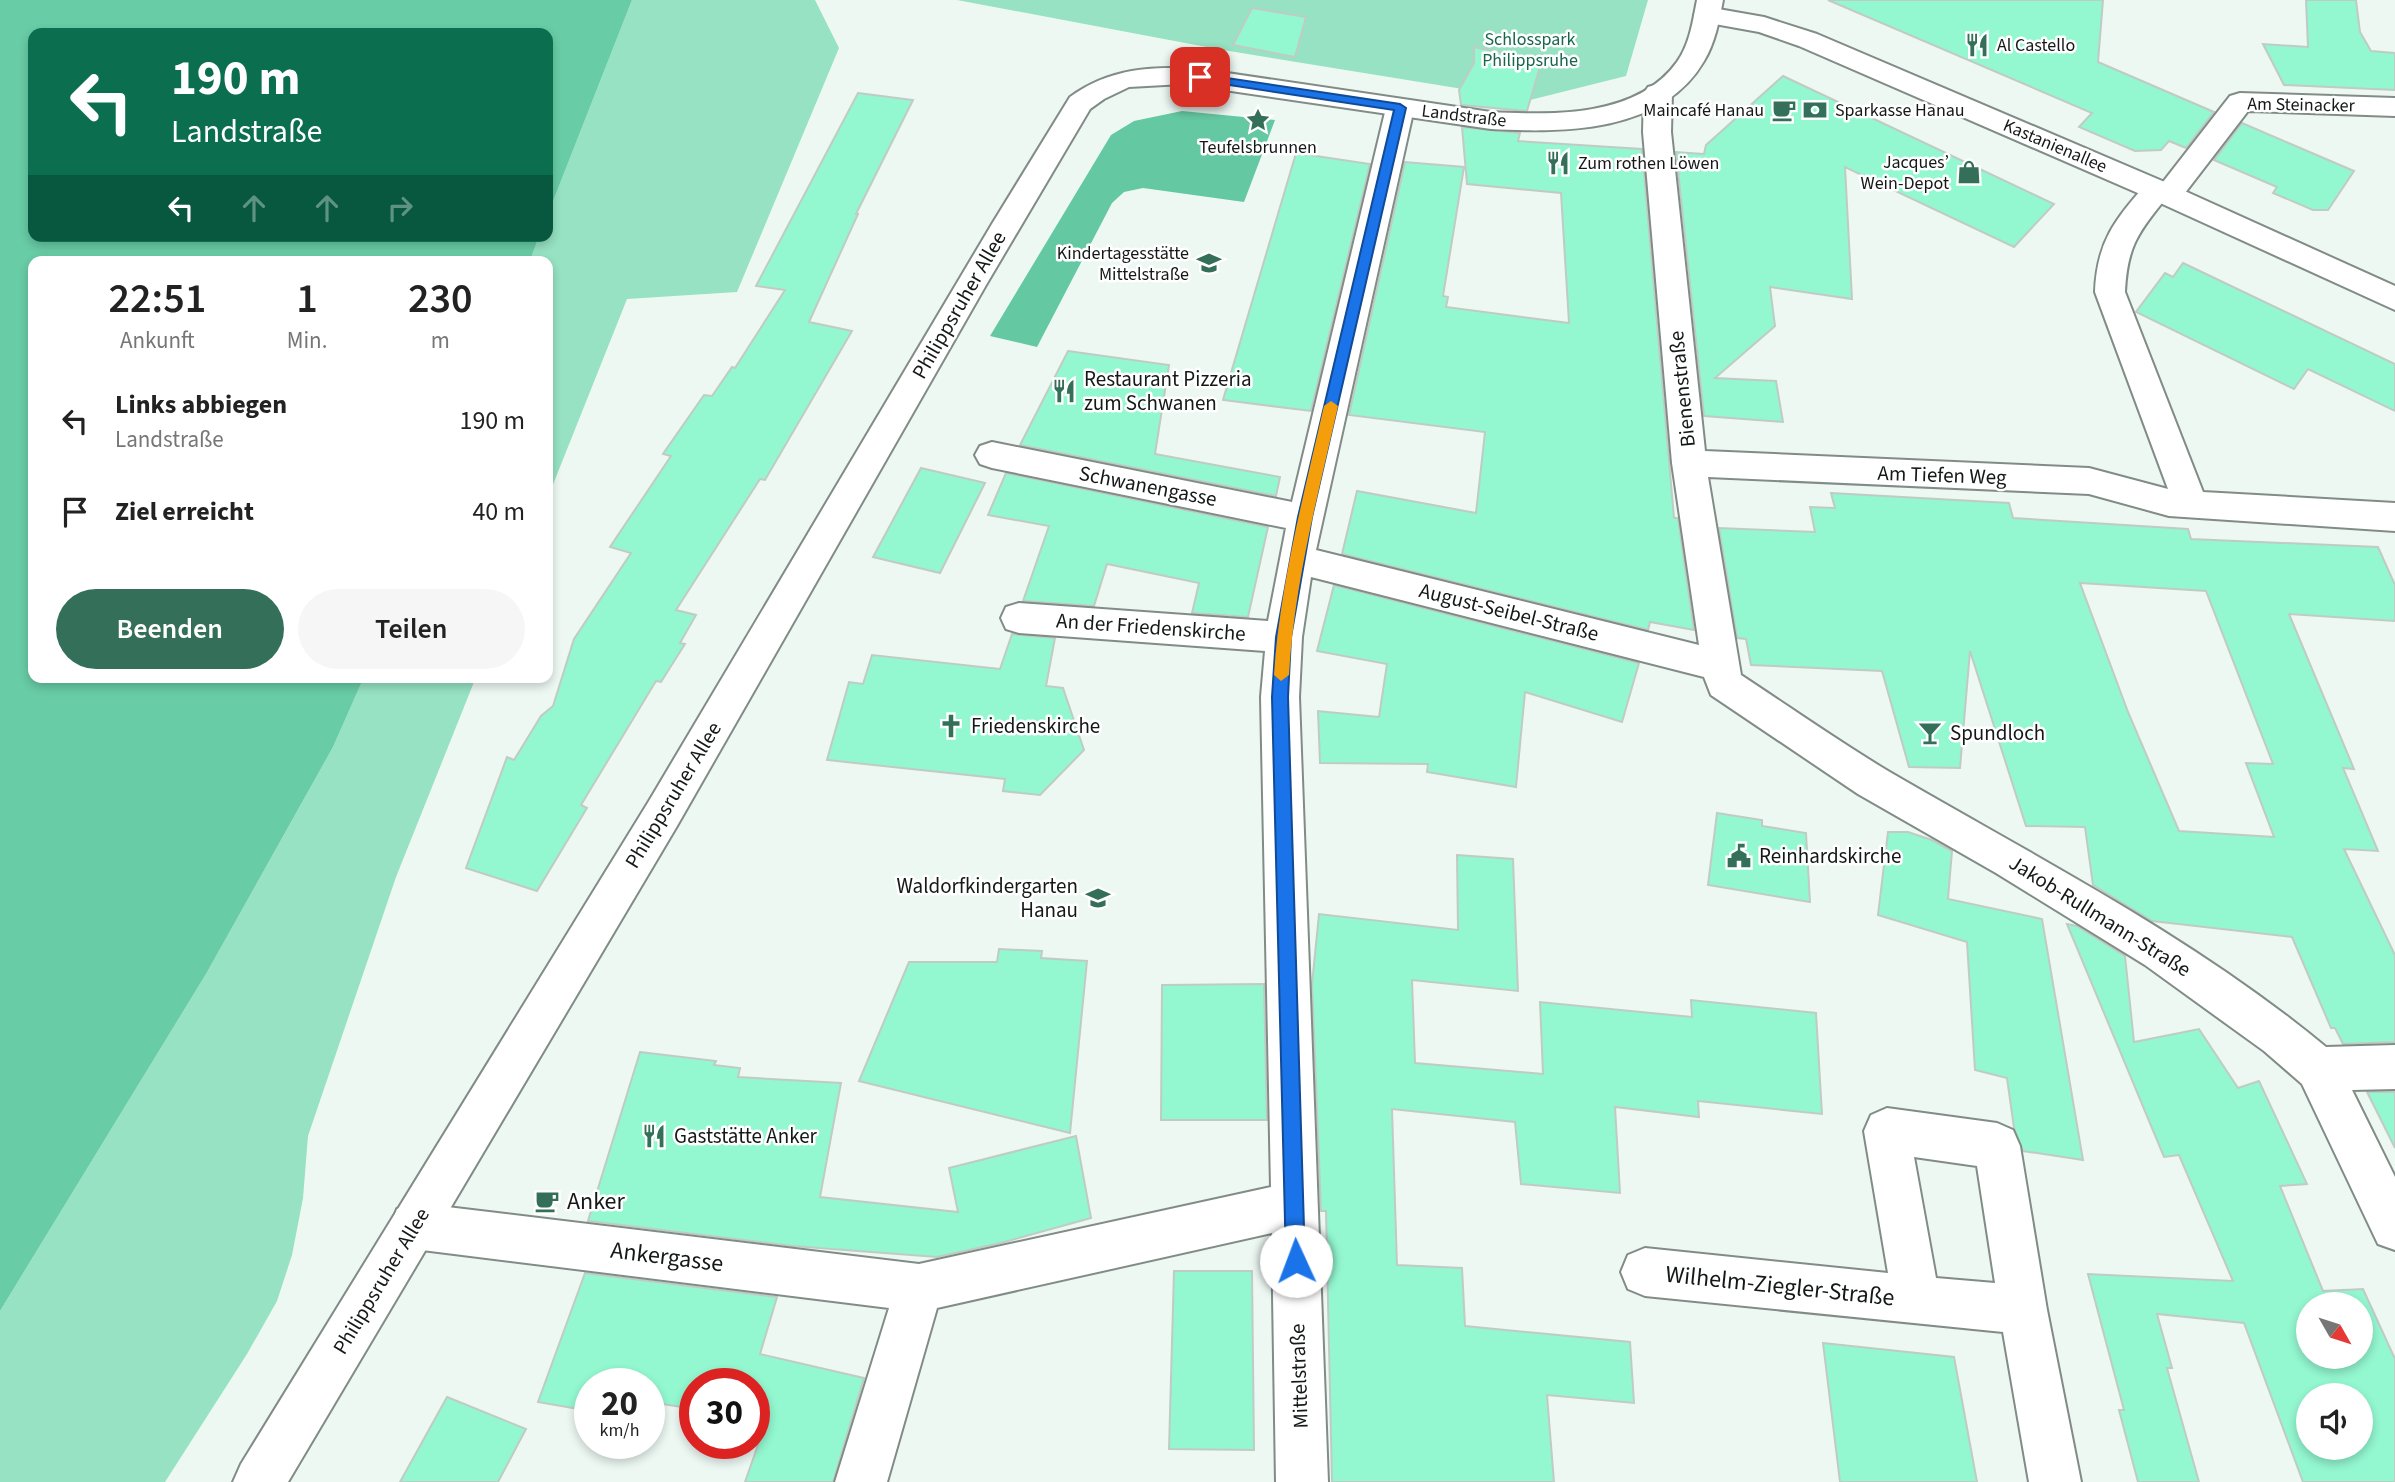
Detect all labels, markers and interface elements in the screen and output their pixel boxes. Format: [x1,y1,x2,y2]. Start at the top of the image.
park label: Schlosspark Philippsruhe [1482,27,1578,73]
restaurant icon: Al Castello [1963,31,1991,59]
place label: Al Castello [1997,33,2075,58]
text: 190 m [171,44,300,114]
pin [1170,47,1230,107]
icon: left [56,56,147,147]
icon: arrive [1181,58,1219,96]
street label: Am Steinacker [2247,92,2356,118]
cafe icon: Maincafé Hanau [1770,96,1798,124]
bank icon: Sparkasse Hanau [1801,96,1829,124]
street label: Landstraße [1420,98,1508,134]
place label: Maincafé Hanau [1643,98,1764,123]
place label: Sparkasse Hanau [1835,98,1965,123]
place icon: Teufelsbrunnen [1244,106,1272,134]
text: Landstraße [171,109,322,155]
street label: Kastanienallee [1999,113,2111,179]
place label: Teufelsbrunnen [1199,135,1317,160]
restaurant icon: Zum rothen Löwen [1544,149,1572,177]
place label: Jacques’ Wein-Depot [1861,150,1949,196]
place label: Zum rothen Löwen [1578,151,1719,176]
shop icon: Jacques’ Wein-Depot [1955,158,1983,186]
icon: left [162,189,200,227]
icon: ahead [235,189,273,227]
icon: ahead [308,189,346,227]
icon: right [381,189,419,227]
street label: Philippsruher Allee [904,226,1014,384]
place label: Kindertagesstätte Mittelstraße [1057,241,1189,287]
school or university icon: Kindertagesstätte Mittelstraße [1195,249,1223,277]
text: 22:51 [108,269,206,329]
text: 1 [296,269,318,329]
text: 230 [408,269,473,329]
text: Ankunft [120,324,195,357]
text: Min. [287,324,327,357]
text: m [431,324,450,357]
street label: Bienenstraße [1661,329,1703,449]
place label: Restaurant Pizzeria zum Schwanen [1084,364,1252,418]
restaurant icon: Restaurant Pizzeria zum Schwanen [1050,377,1078,405]
text: Links abbiegen [115,386,287,423]
icon: left [56,402,94,440]
text: 190 m [459,402,525,439]
text: Landstraße [115,423,224,456]
street label: Schwanengasse [1076,458,1220,514]
street label: Am Tiefen Weg [1877,458,2007,492]
icon: arrive [56,493,94,531]
text: Ziel erreicht [115,493,254,530]
text: 40 m [472,493,525,530]
street label: August-Seibel-Straße [1416,575,1602,649]
button: Beenden [56,589,284,669]
button: Teilen [298,589,525,669]
street label: An der Friedenskirche [1055,605,1247,649]
place label: Friedenskirche [971,711,1100,741]
church icon: Friedenskirche [937,712,965,740]
street label: Philippsruher Allee [617,716,729,874]
place label: Spundloch [1950,718,2045,748]
bar icon: Spundloch [1916,719,1944,747]
place label: Reinhardskirche [1759,841,1901,871]
public building icon: Reinhardskirche [1725,842,1753,870]
street label: Jakob-Rullmann-Straße [2003,848,2197,984]
place label: Waldorfkindergarten Hanau [896,871,1078,925]
school or university icon: Waldorfkindergarten Hanau [1084,884,1112,912]
place label: Gaststätte Anker [674,1121,818,1151]
restaurant icon: Gaststätte Anker [640,1122,668,1150]
place label: Anker [567,1184,626,1219]
cafe icon: Anker [533,1187,561,1215]
street label: Philippsruher Allee [325,1202,437,1360]
position arrow [1259,1224,1333,1298]
street label: Ankergasse [609,1233,725,1281]
street label: Wilhelm-Ziegler-Straße [1664,1257,1896,1315]
north arrow [2296,1292,2373,1368]
map controls [2296,1292,2373,1460]
street label: Mittelstraße [1282,1323,1316,1429]
speed limit sign: 30 [679,1368,770,1459]
text: 20 [601,1379,638,1429]
button: sound [2296,1383,2373,1460]
text: km/h [600,1418,639,1443]

